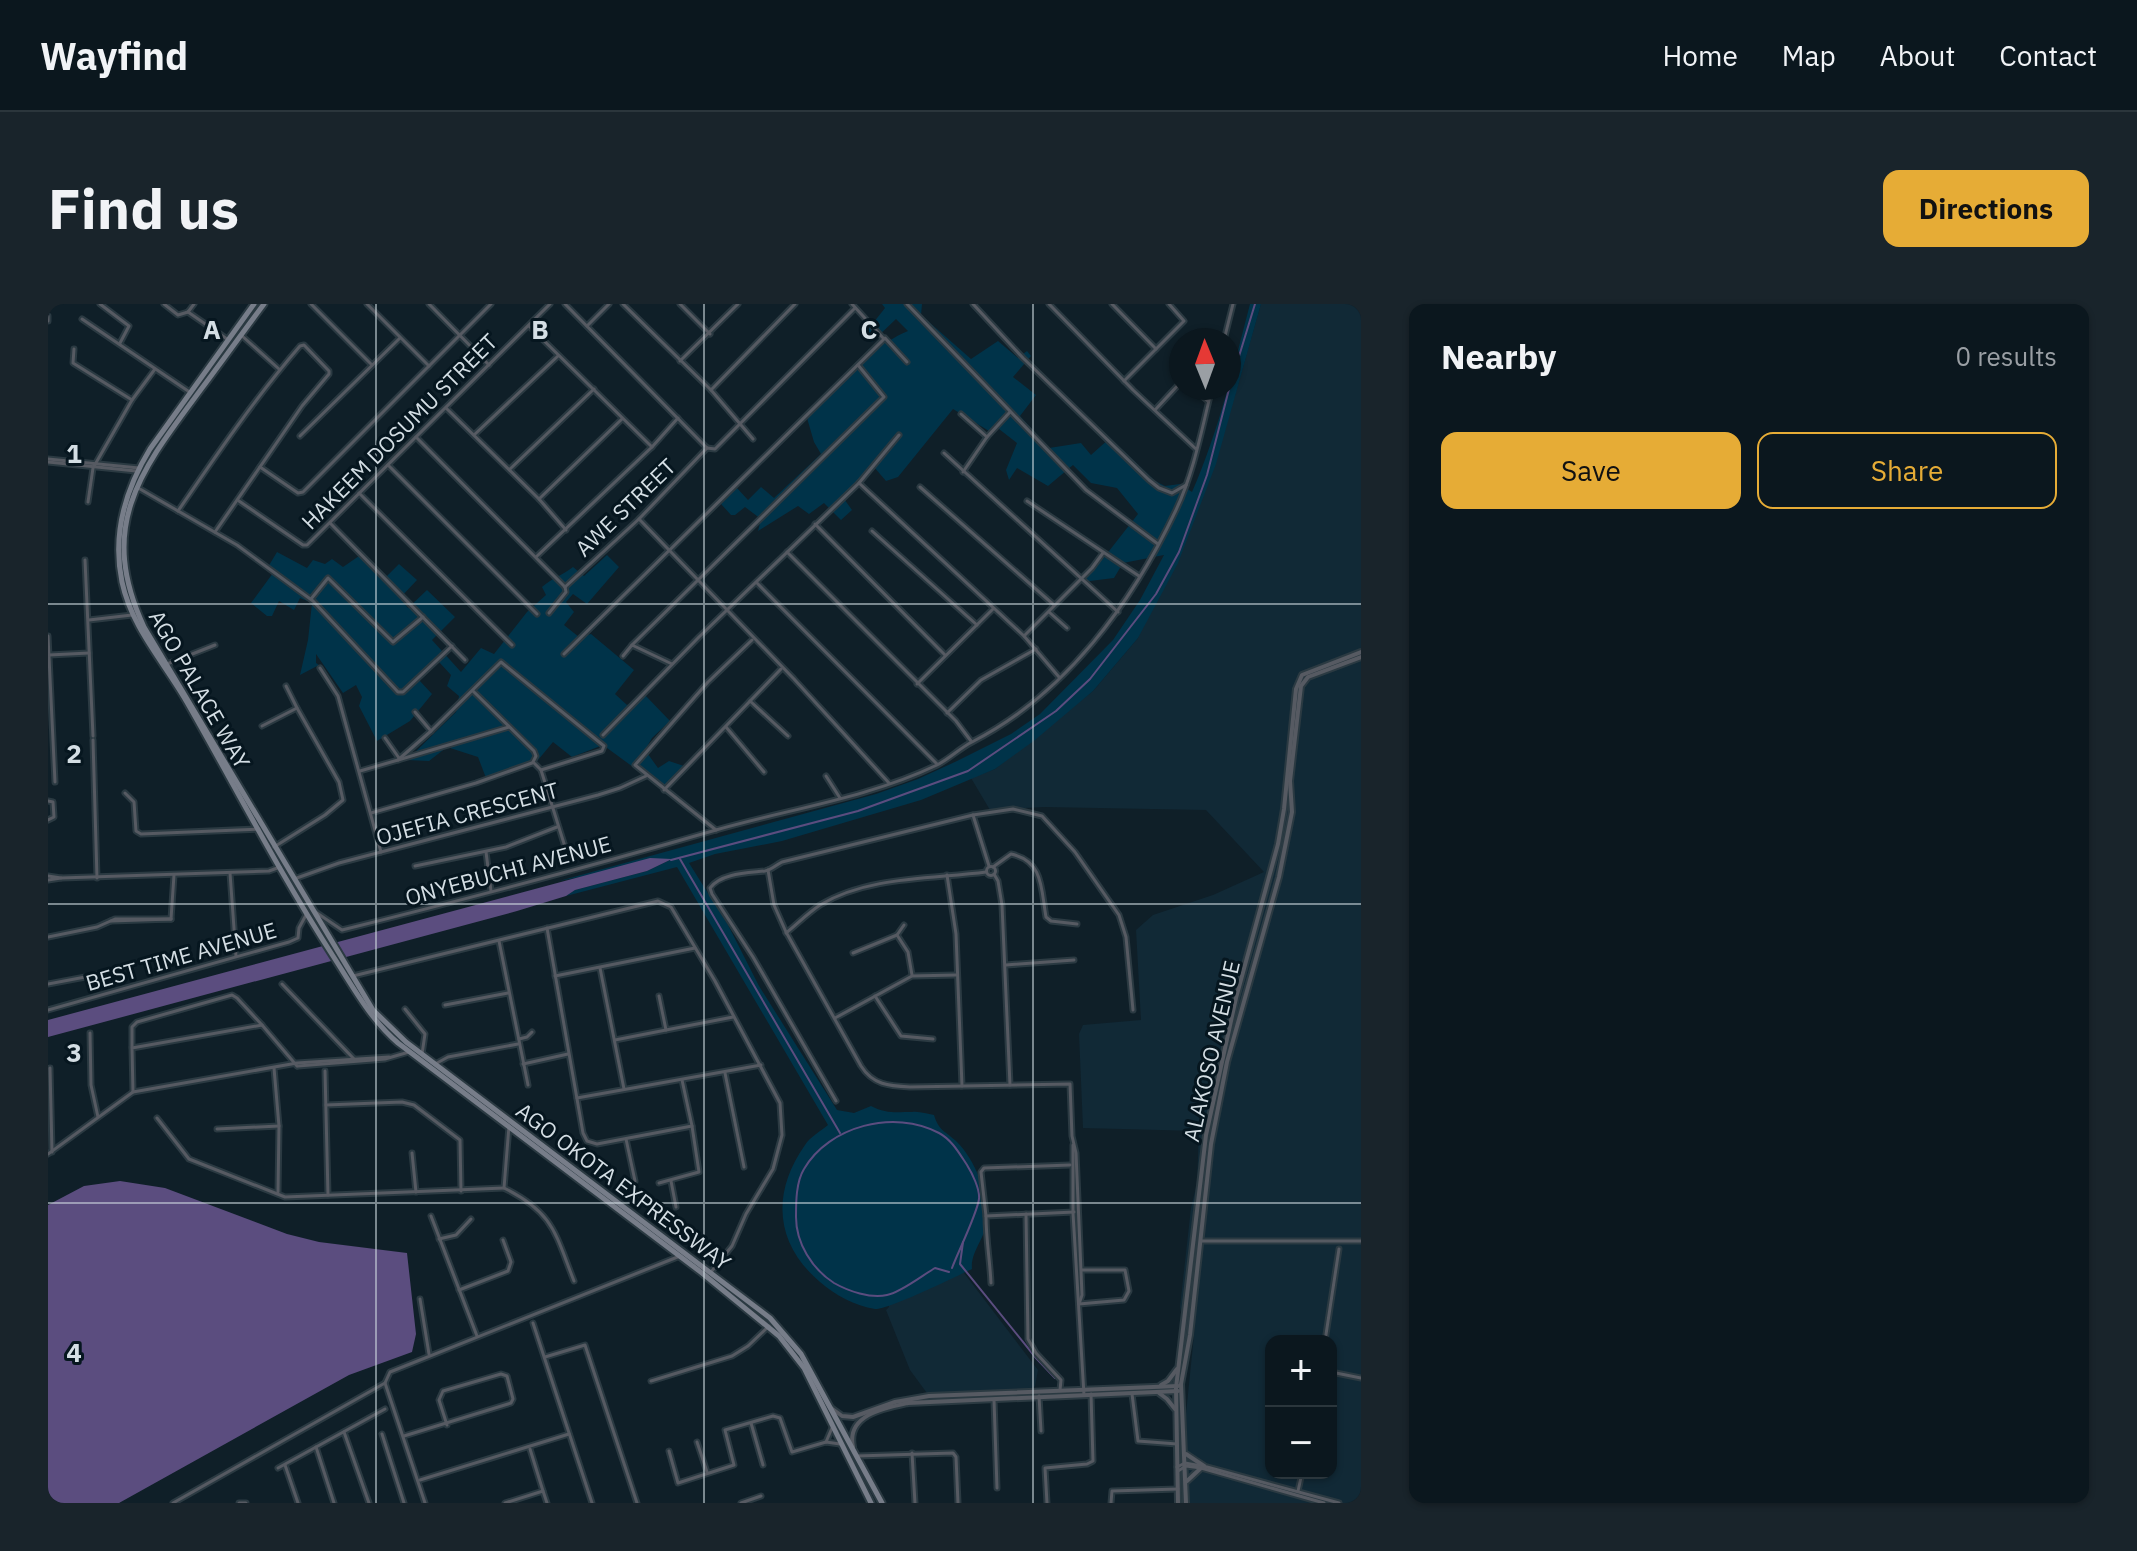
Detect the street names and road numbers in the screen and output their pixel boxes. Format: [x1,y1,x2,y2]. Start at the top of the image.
street label: HAKEEM DOSUMU STREET [295,327,503,535]
street label: AWE STREET [569,451,682,562]
street label: AGO PALACE WAY [143,604,257,774]
street label: OJEFIA CRESCENT [373,775,562,851]
street label: ONYEBUCHI AVENUE [402,829,614,911]
street label: BEST TIME AVENUE [82,915,280,997]
street label: ALAKOSO AVENUE [1176,958,1246,1144]
street label: AGO OKOTA EXPRESSWAY [511,1096,737,1276]

